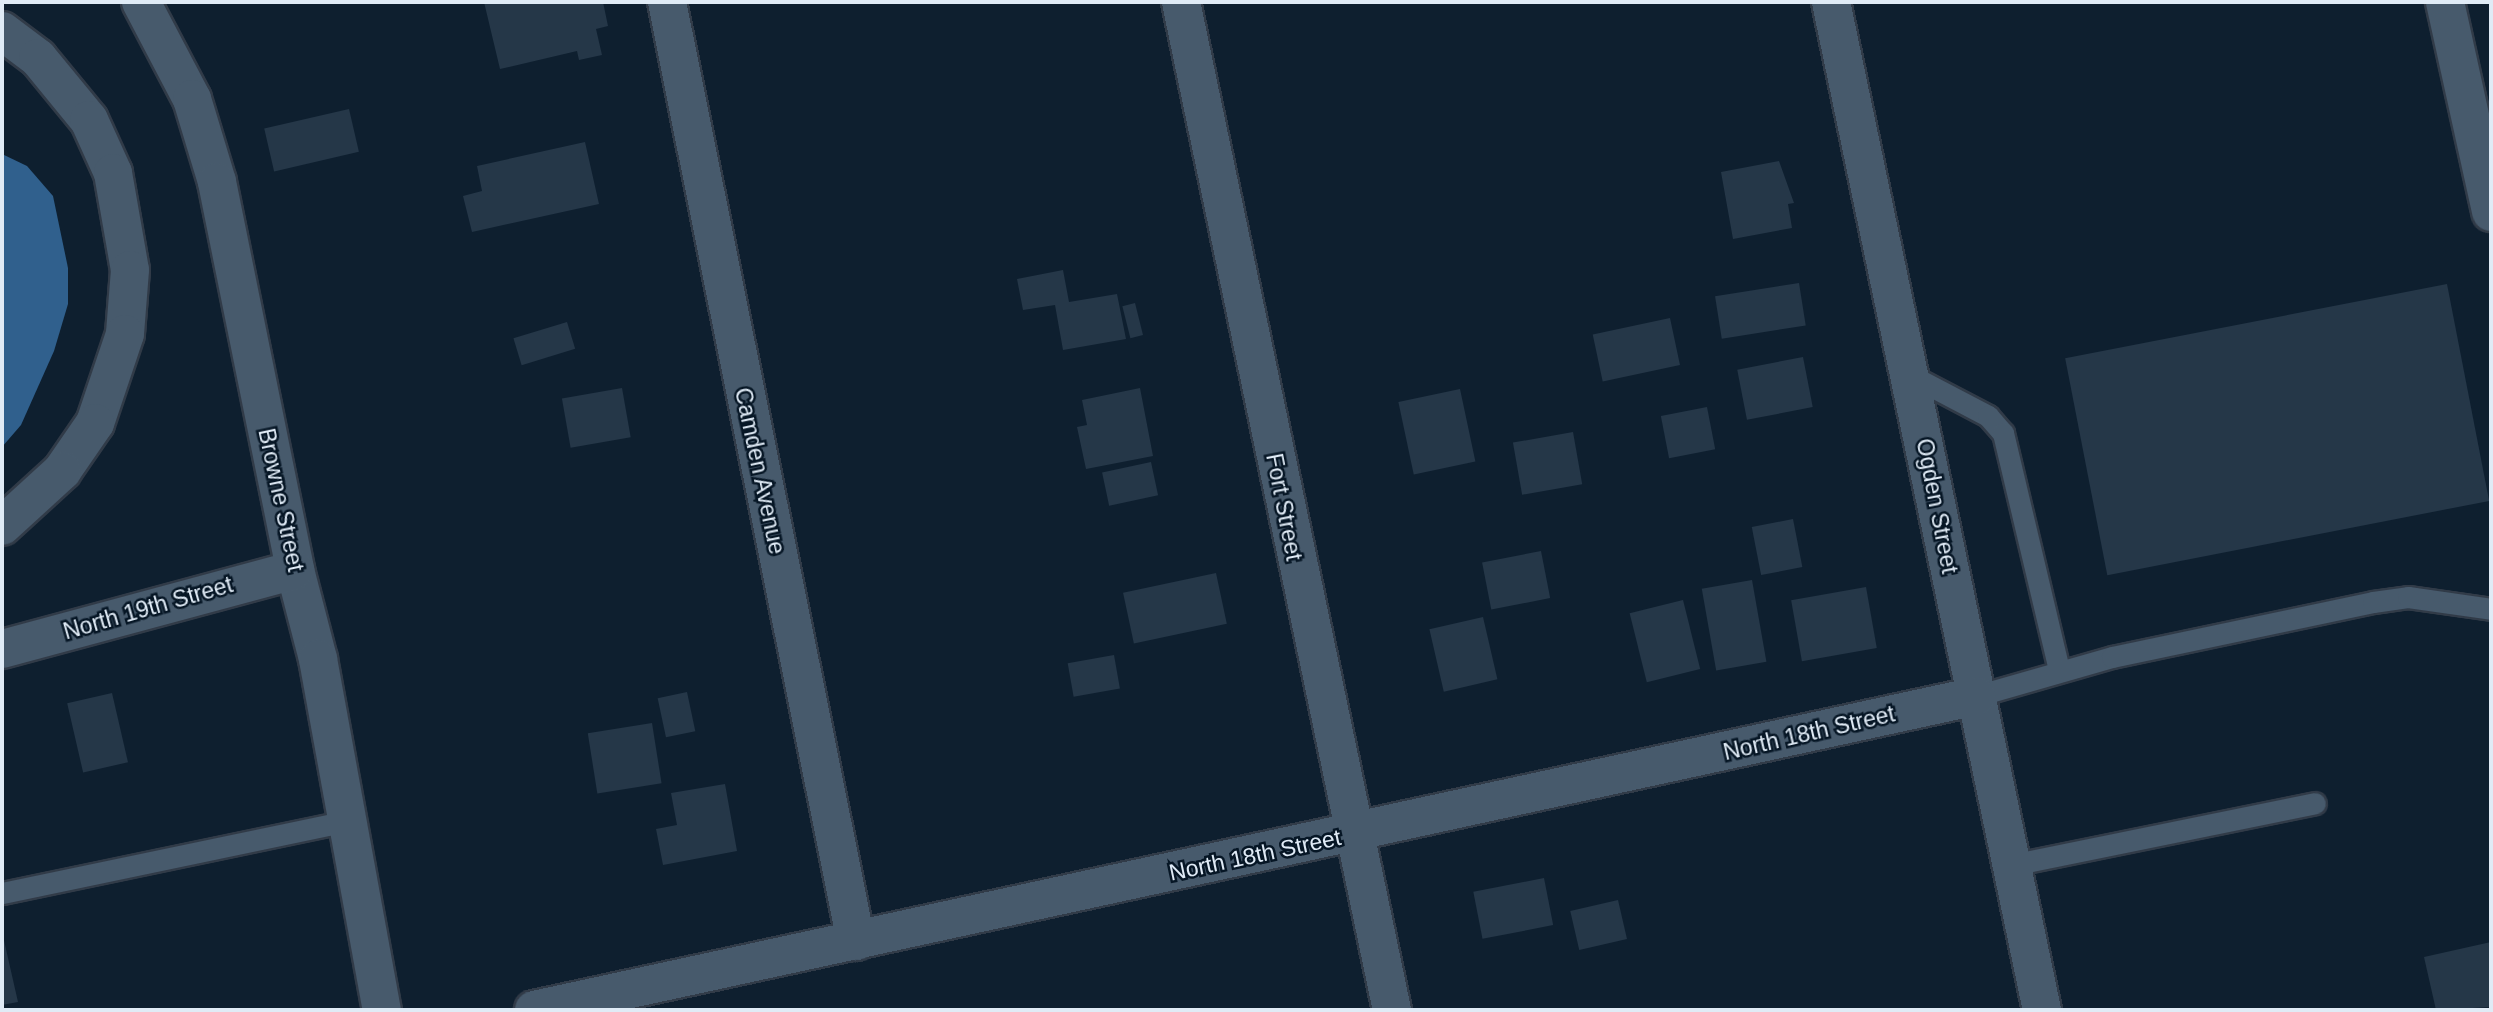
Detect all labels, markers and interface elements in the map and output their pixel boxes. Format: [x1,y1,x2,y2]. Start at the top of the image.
street label: Camden Avenue [729,385,791,557]
street label: Browne Street [252,426,310,574]
street label: Ogden Street [1910,436,1964,576]
street label: Fort Street [1260,451,1308,563]
street label: North 19th Street [60,571,236,645]
street label: North 18th Street [1721,700,1897,766]
street label: North 18th Street [1166,823,1344,887]

